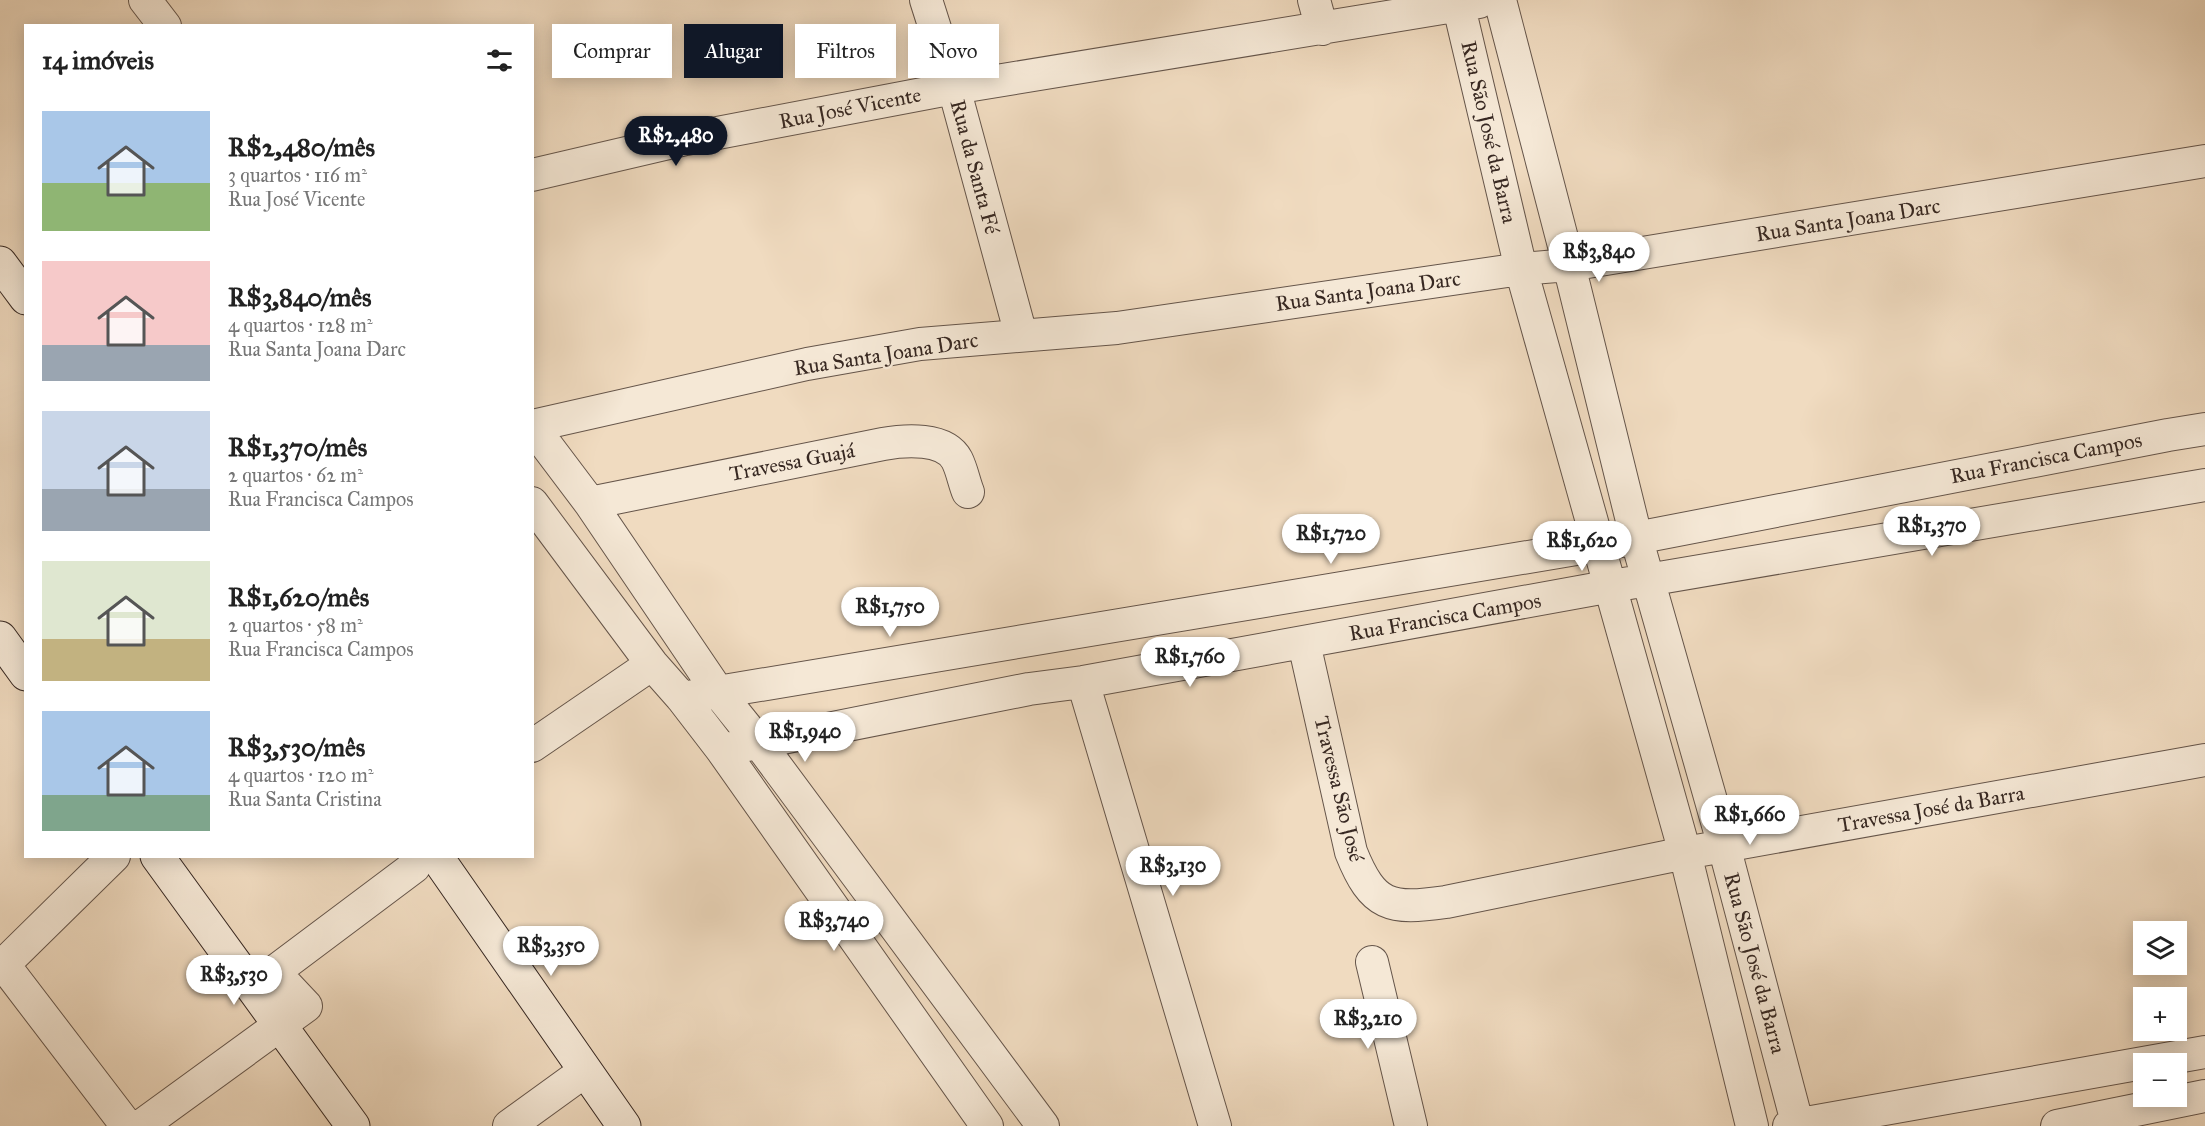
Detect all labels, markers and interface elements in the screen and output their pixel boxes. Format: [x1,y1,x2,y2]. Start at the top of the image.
chip: Comprar [552,24,672,78]
chip: Alugar [684,24,783,78]
chip: Filtros [795,24,896,78]
chip: Novo [908,24,999,78]
street label: Rua São José da Barra [1455,38,1523,226]
text: 14 imóveis [42,44,154,76]
icon: filters [483,44,516,77]
street label: Rua José Vicente [777,81,924,135]
street label: Rua da Santa Fé [945,97,1005,237]
pin: R$2,480 [621,116,731,167]
text: R$2,480 [638,123,714,147]
text: R$2,480/mês [228,131,375,163]
icon: home [90,135,162,207]
text: 3 quartos · 116 m² [228,163,367,187]
text: Rua José Vicente [228,187,365,211]
street label: Rua Santa Joana Darc [1754,193,1942,247]
pin: R$3,840 [1544,232,1654,283]
text: R$3,840 [1563,239,1635,263]
street label: Rua Santa Joana Darc [1274,265,1462,317]
text: R$3,840/mês [228,281,372,313]
icon: home [90,285,162,357]
text: 4 quartos · 128 m² [228,313,373,337]
street label: Rua Santa Joana Darc [792,327,980,381]
text: Rua Santa Joana Darc [228,337,406,361]
street label: Rua Francisca Campos [1948,427,2144,489]
text: R$1,370/mês [228,431,367,463]
icon: home [90,435,162,507]
street label: Travessa Guajá [727,437,857,487]
text: 2 quartos · 62 m² [228,463,363,487]
text: Rua Francisca Campos [228,487,414,511]
pin: R$1,370 [1877,506,1987,557]
text: R$1,370 [1897,513,1967,537]
pin: R$1,720 [1276,514,1386,565]
text: R$1,720 [1296,521,1366,545]
pin: R$1,620 [1527,521,1637,572]
text: R$1,620 [1547,528,1617,552]
text: R$1,620/mês [228,581,369,613]
icon: home [90,585,162,657]
pin: R$1,750 [835,587,945,638]
street label: Rua Francisca Campos [1347,587,1543,647]
text: R$1,750 [855,594,925,618]
text: 2 quartos · 58 m² [228,613,363,637]
text: Rua Francisca Campos [228,637,414,661]
pin: R$1,760 [1135,637,1245,688]
text: R$1,760 [1155,644,1225,668]
pin: R$1,940 [750,712,860,763]
street label: Travessa São José [1308,713,1370,865]
text: R$1,940 [769,719,841,743]
text: R$3,530/mês [228,731,365,763]
icon: home [90,735,162,807]
text: 4 quartos · 120 m² [228,763,374,787]
street label: Travessa José da Barra [1836,780,2026,838]
text: Rua Santa Cristina [228,787,382,811]
pin: R$1,660 [1695,795,1805,846]
text: R$1,660 [1714,802,1786,826]
pin: R$3,130 [1118,846,1228,897]
text: R$3,130 [1140,853,1206,877]
street label: Rua São José da Barra [1718,870,1792,1057]
pin: R$3,740 [779,901,889,952]
text: R$3,740 [798,908,870,932]
map controls [2133,921,2187,1107]
button: layers [2133,921,2187,975]
pin: R$3,350 [496,926,606,977]
text: R$3,350 [517,933,585,957]
pin: R$3,530 [179,955,289,1006]
text: R$3,530 [200,962,268,986]
button: + [2133,987,2187,1041]
pin: R$3,210 [1313,999,1423,1050]
text: R$3,210 [1334,1006,1402,1030]
button: − [2133,1053,2187,1107]

